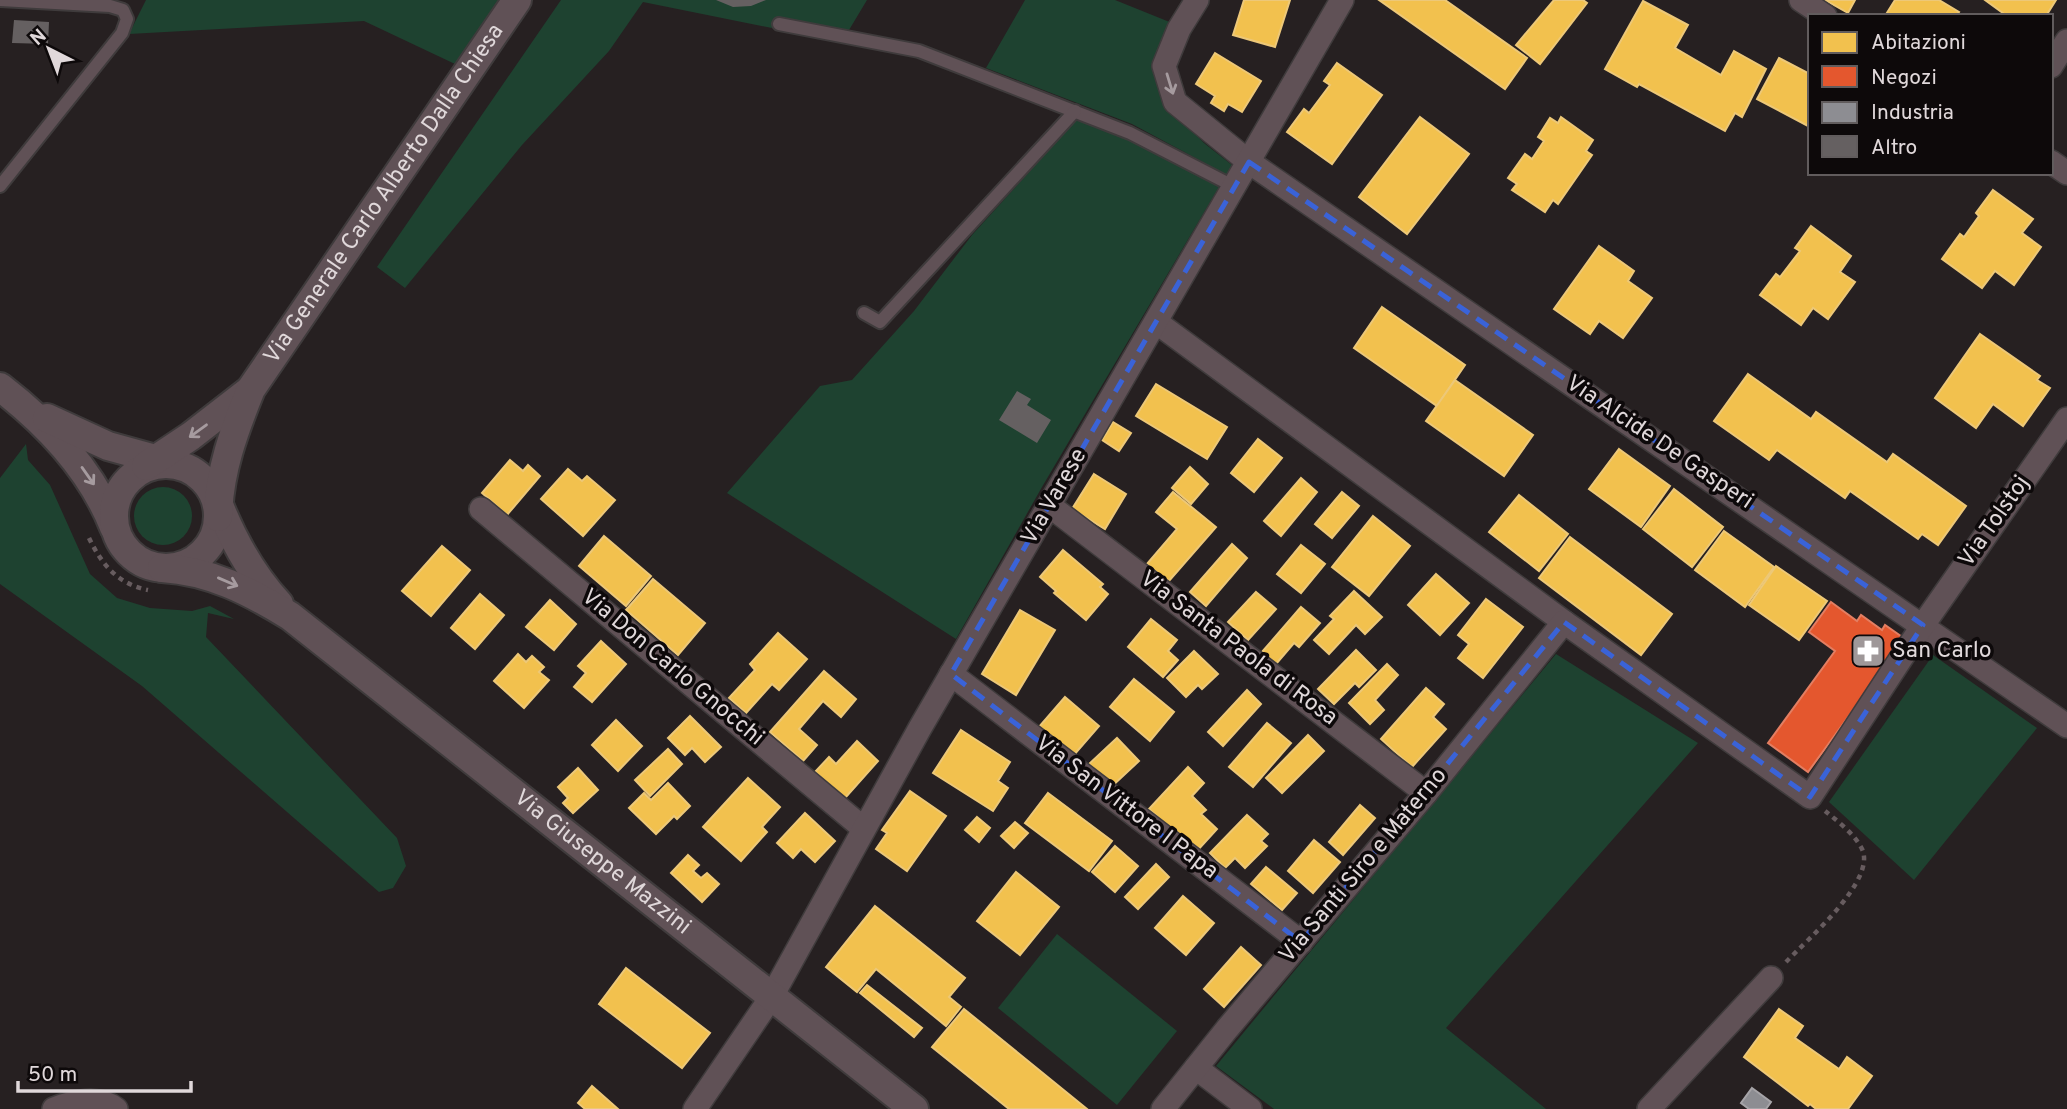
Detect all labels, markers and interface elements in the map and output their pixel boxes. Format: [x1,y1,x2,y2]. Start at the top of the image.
north arrow [14,14,84,84]
legend [1808,14,2053,175]
street label: Via Generale Carlo Alberto Dalla Chiesa [258,19,511,370]
text: N [26,24,52,51]
text: Abitazioni [1871,30,1966,57]
text: Negozi [1871,65,1937,92]
one-way arrow [1164,73,1177,95]
text: Industria [1871,100,1954,127]
text: Altro [1871,135,1917,162]
street label: Via Alcide De Gasperi [1560,370,1758,516]
one-way arrow [189,424,207,439]
street label: Via Varese [1016,444,1094,550]
one-way arrow [81,466,95,485]
street label: Via Tolstoj [1953,471,2037,573]
street label: Via Santa Paola di Rosa [1133,565,1343,733]
one-way arrow [217,576,238,589]
street label: Via Don Carlo Gnocchi [575,583,769,753]
pharmacy icon: San Carlo [1849,632,1887,670]
place label: San Carlo [1892,637,1992,666]
street label: Via San Vittore I Papa [1029,730,1223,886]
street label: Via Santi Siro e Materno [1274,762,1454,970]
street label: Via Giuseppe Mazzini [508,784,697,942]
scale bar [18,1050,191,1094]
text: 50 m [28,1062,77,1089]

